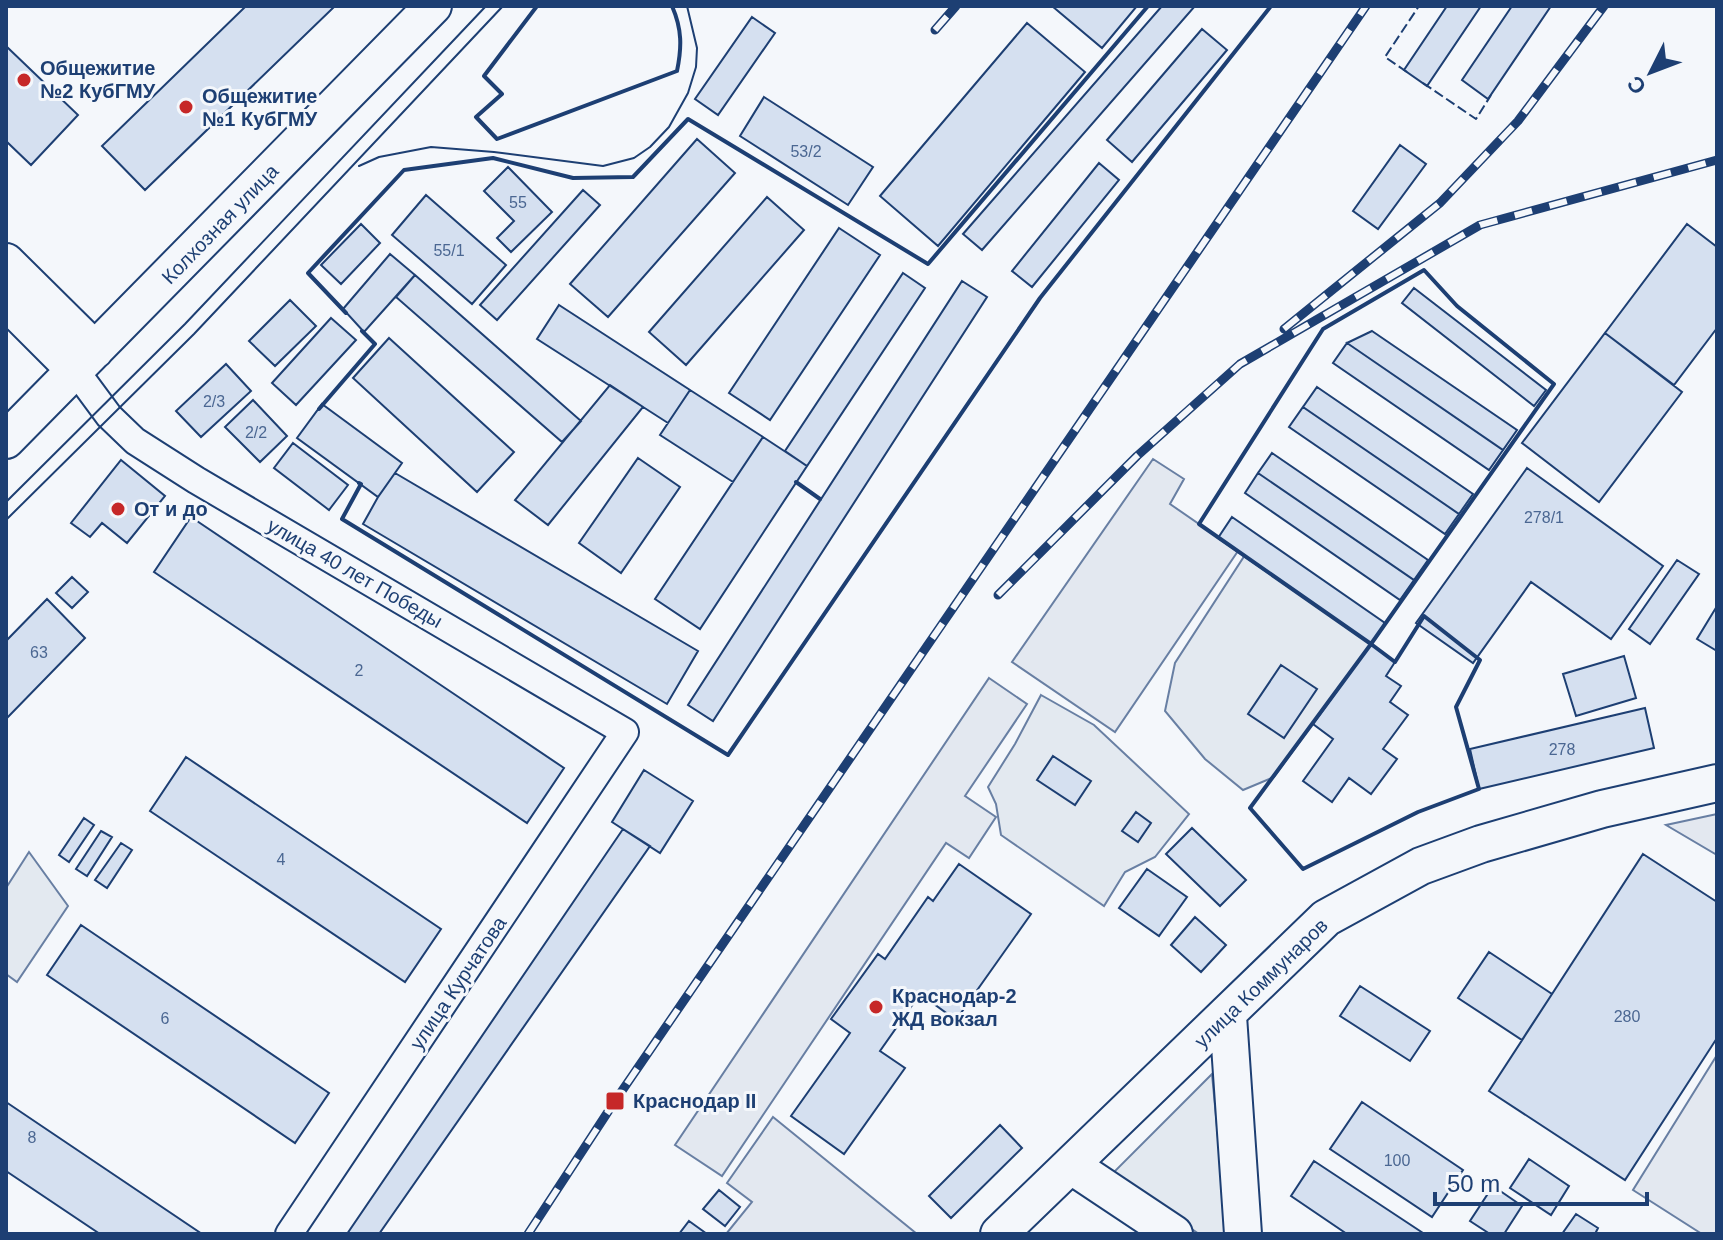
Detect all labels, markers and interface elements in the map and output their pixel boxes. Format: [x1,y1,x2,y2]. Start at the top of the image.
north arrow [1611,32,1691,112]
place label: Общежитие №2 КубГМУ [40,57,156,102]
marker: Общежитие №2 КубГМУ [15,71,33,89]
text: С [1622,71,1651,99]
place label: Общежитие №1 КубГМУ [202,85,318,130]
marker: Общежитие №1 КубГМУ [177,98,195,116]
house number: 53/2 [790,143,822,160]
street label: Колхозная улица [157,159,283,288]
house number: 55 [509,194,527,211]
house number: 55/1 [433,242,465,259]
house number: 2/3 [203,393,225,410]
house number: 2/2 [245,424,267,441]
place label: От и до [134,498,208,520]
marker: От и до [109,500,127,518]
house number: 278/1 [1524,509,1564,526]
street label: улица 40 лет Победы [263,514,447,632]
house number: 63 [30,644,48,661]
house number: 2 [355,662,364,679]
house number: 278 [1549,741,1575,758]
house number: 4 [277,851,286,868]
street label: улица Курчатова [405,912,511,1054]
street label: улица Коммунаров [1190,914,1332,1052]
place label: Краснодар-2 ЖД вокзал [891,985,1017,1030]
marker: Краснодар-2 ЖД вокзал [867,998,885,1016]
house number: 280 [1614,1008,1640,1025]
house number: 6 [161,1010,170,1027]
marker: Краснодар II [604,1090,626,1112]
place label: Краснодар II [633,1090,756,1112]
house number: 8 [28,1129,37,1146]
house number: 100 [1384,1152,1410,1169]
scale bar [1435,1156,1647,1206]
text: 50 m [1447,1170,1500,1197]

